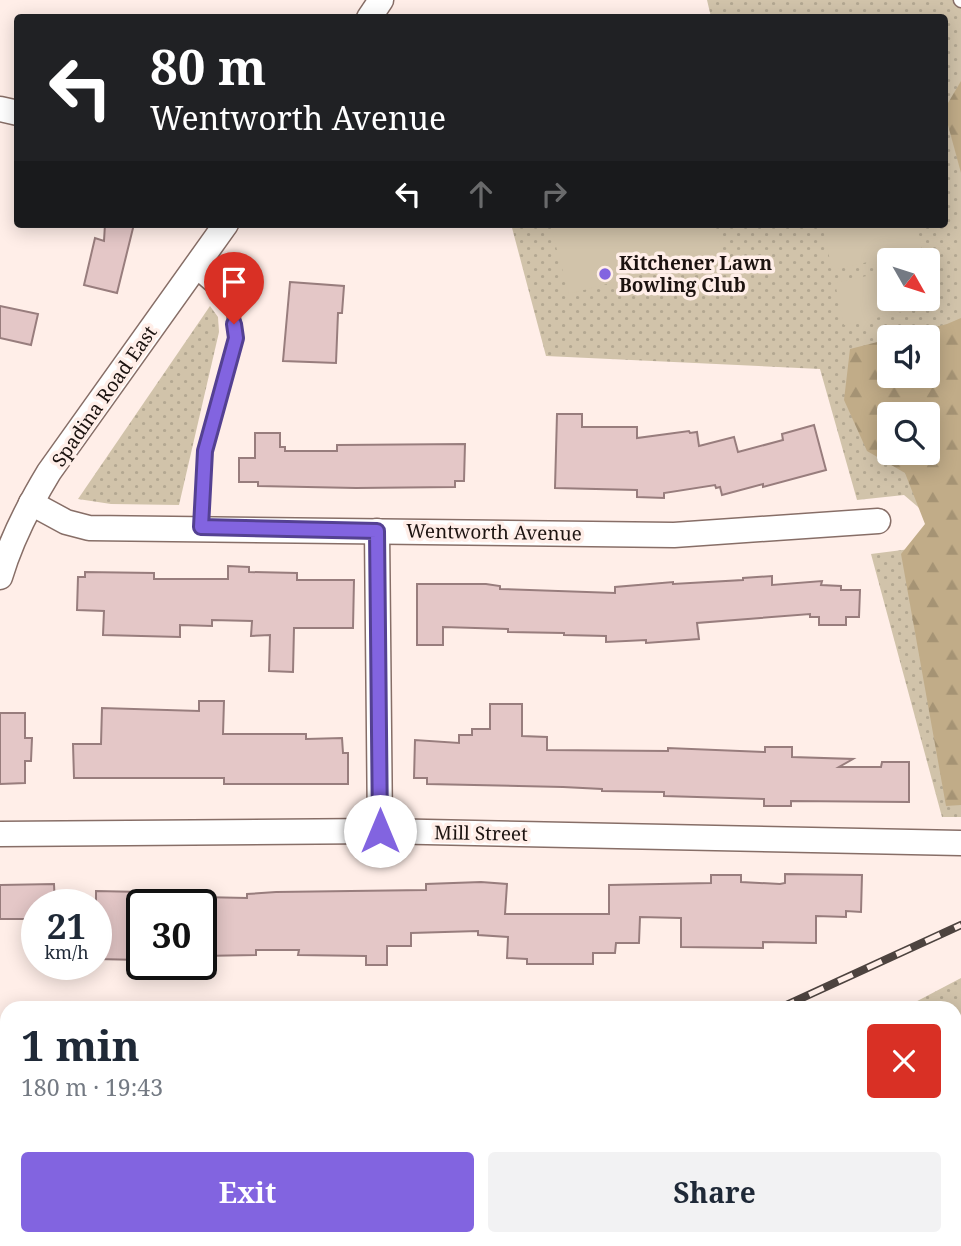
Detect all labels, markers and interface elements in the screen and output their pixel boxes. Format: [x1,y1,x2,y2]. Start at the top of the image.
text: 80 m [150,33,266,99]
icon: left [35,42,126,133]
text: Wentworth Avenue [150,96,446,139]
icon: left [389,175,427,213]
icon: ahead [462,175,500,213]
icon: right [535,175,573,213]
north arrow [877,248,940,312]
map controls [877,248,940,465]
place label: Kitchener Lawn Bowling Club [619,250,772,298]
pin [204,252,264,324]
icon: arrive [215,263,253,301]
marker: Kitchener Lawn Bowling Club [597,266,613,282]
street label: Spadina Road East [45,320,163,472]
button: sound [877,325,940,388]
button: search [877,402,940,465]
street label: Wentworth Avenue [406,517,582,547]
position arrow [343,794,417,868]
street label: Mill Street [434,819,528,847]
speed limit sign: 30 [126,889,217,980]
text: 21 [47,902,86,949]
text: km/h [44,940,89,964]
text: 1 min [21,1016,140,1073]
button: close [867,1024,941,1098]
text: 180 m · 19:43 [21,1071,163,1103]
button: Exit [21,1152,474,1232]
button: Share [488,1152,941,1232]

